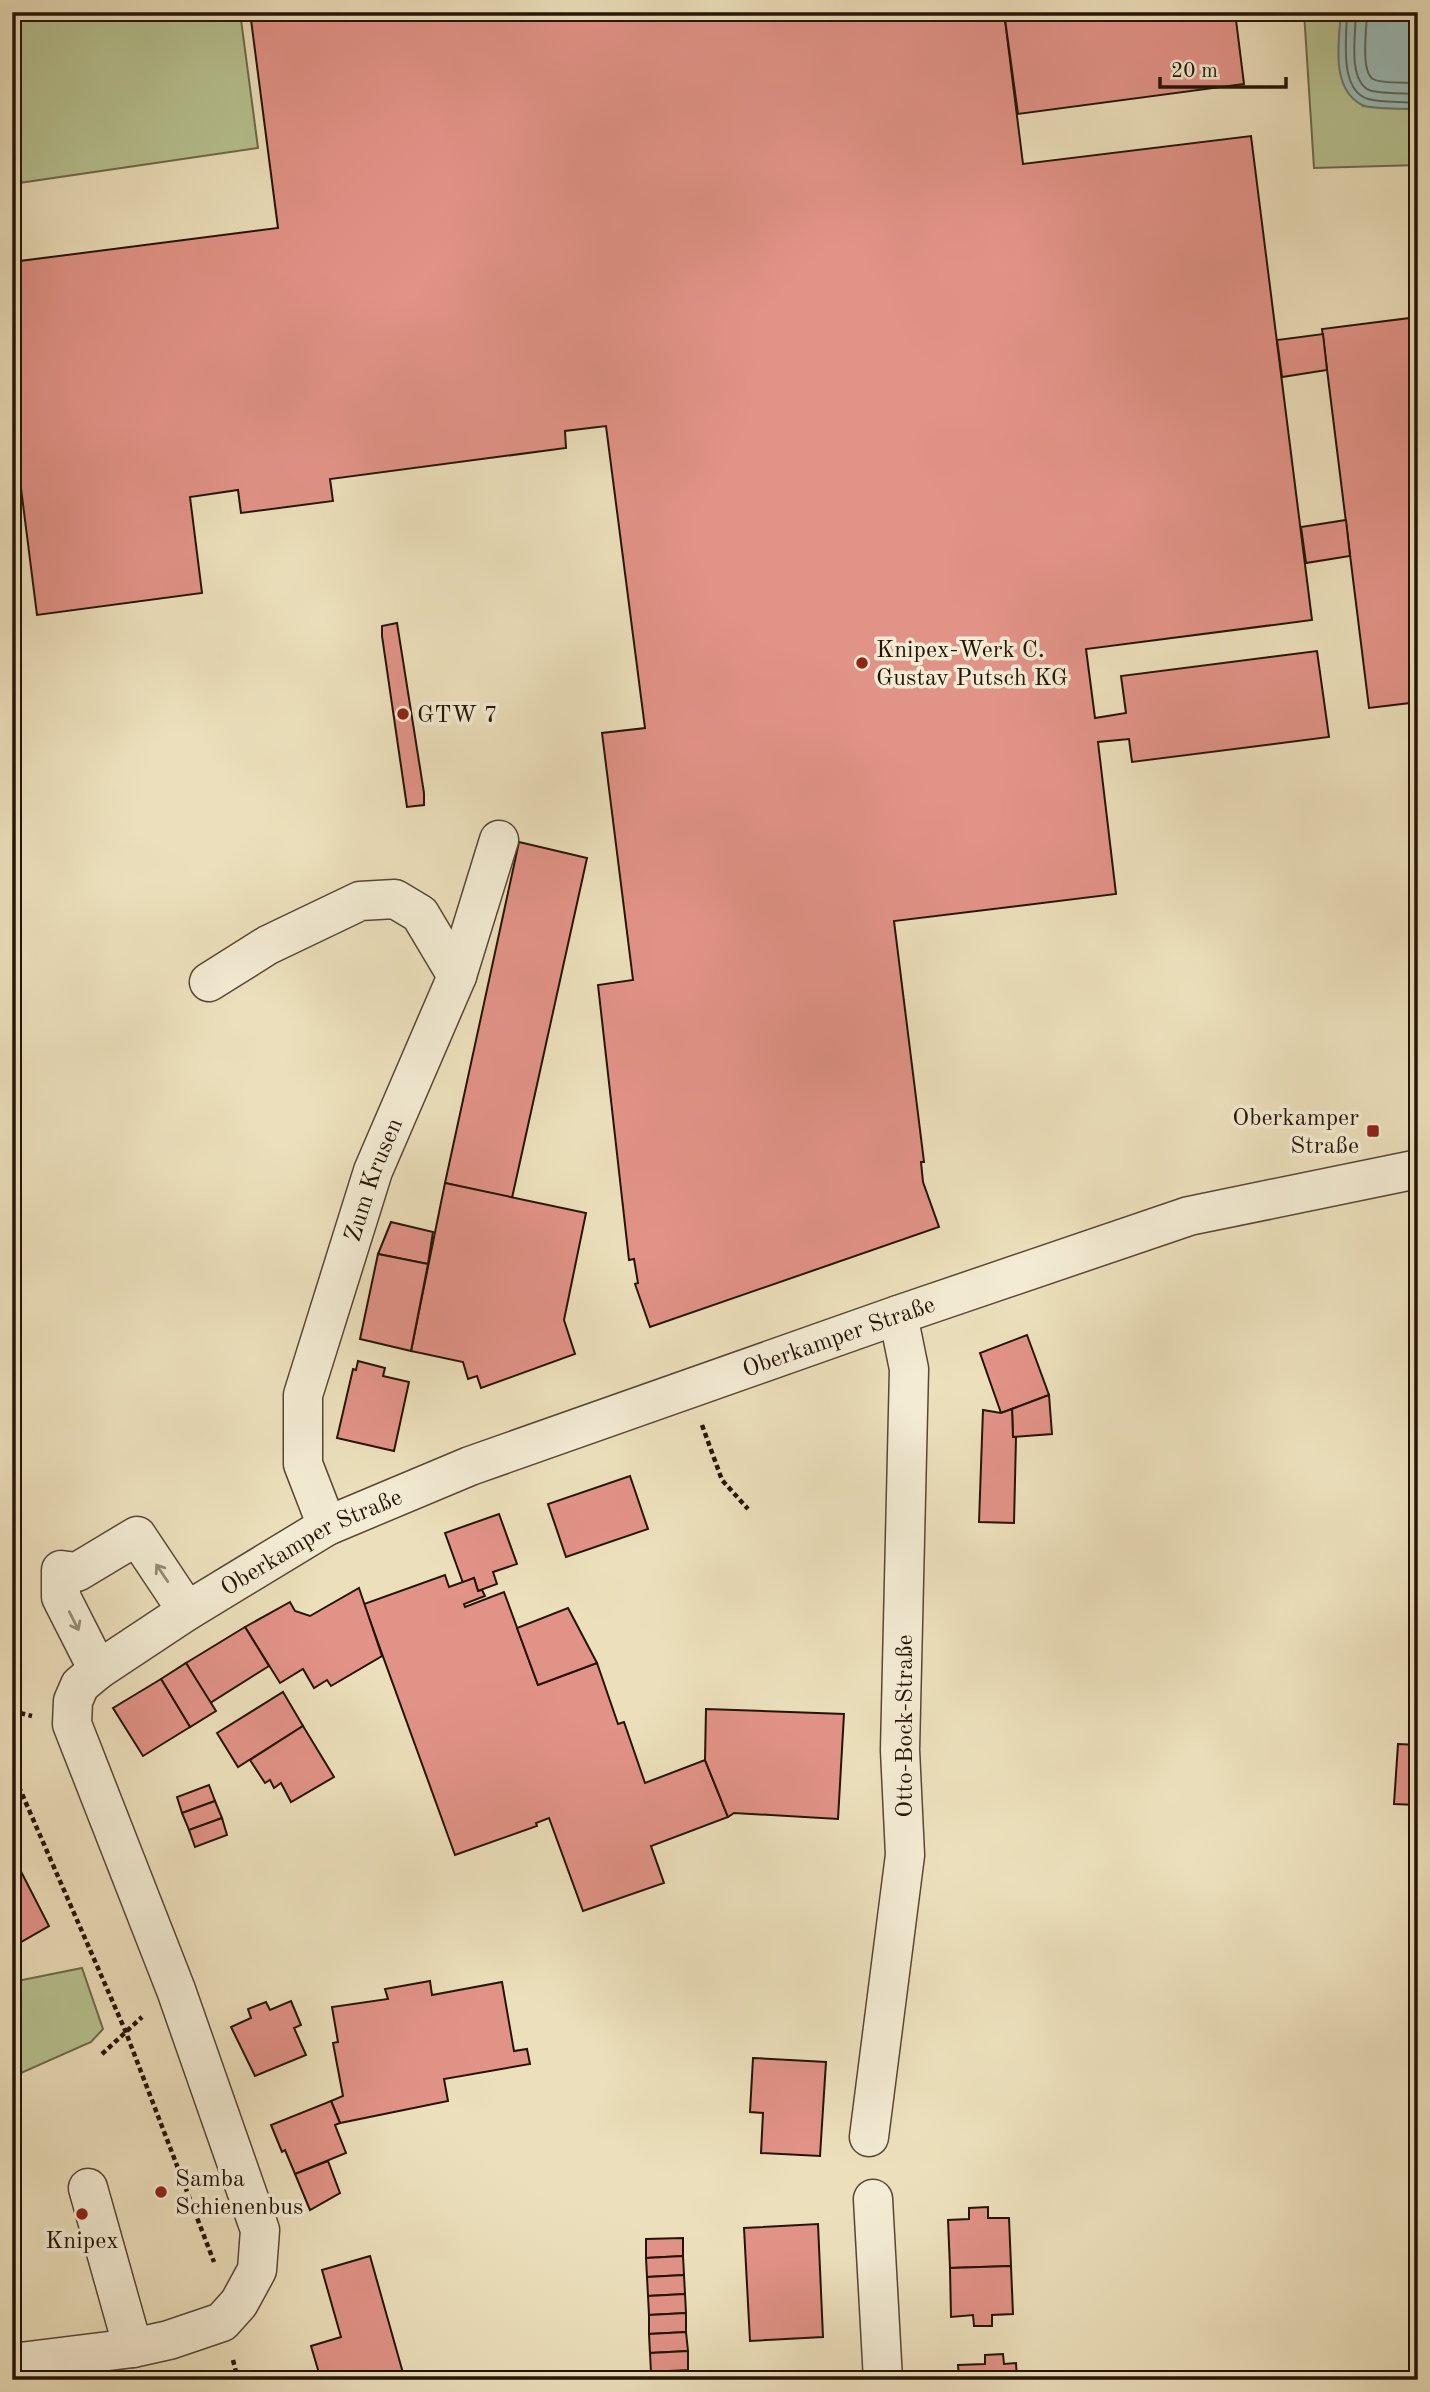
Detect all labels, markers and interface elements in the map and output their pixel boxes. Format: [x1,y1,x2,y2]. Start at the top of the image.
scale bar [1160,46,1286,90]
text: 20 m [1171,61,1218,82]
place label: Knipex-Werk C. Gustav Putsch KG [876,639,1068,691]
marker: Knipex-Werk C. Gustav Putsch KG [854,655,870,671]
place label: GTW 7 [417,704,498,728]
marker: GTW 7 [395,706,411,722]
place label: Oberkamper Straße [1232,1107,1359,1159]
street label: Zum Krusen [342,1115,408,1245]
marker: Oberkamper Straße [1365,1123,1381,1139]
street label: Oberkamper Straße [740,1293,938,1383]
street label: Oberkamper Straße [217,1486,406,1601]
one-way arrow [155,1564,169,1584]
one-way arrow [68,1610,81,1631]
street label: Otto-Bock-Straße [894,1634,918,1818]
place label: Samba Schienenbus [175,2168,303,2220]
marker: Samba Schienenbus [153,2184,169,2200]
marker: Knipex [74,2206,90,2222]
place label: Knipex [45,2230,119,2254]

